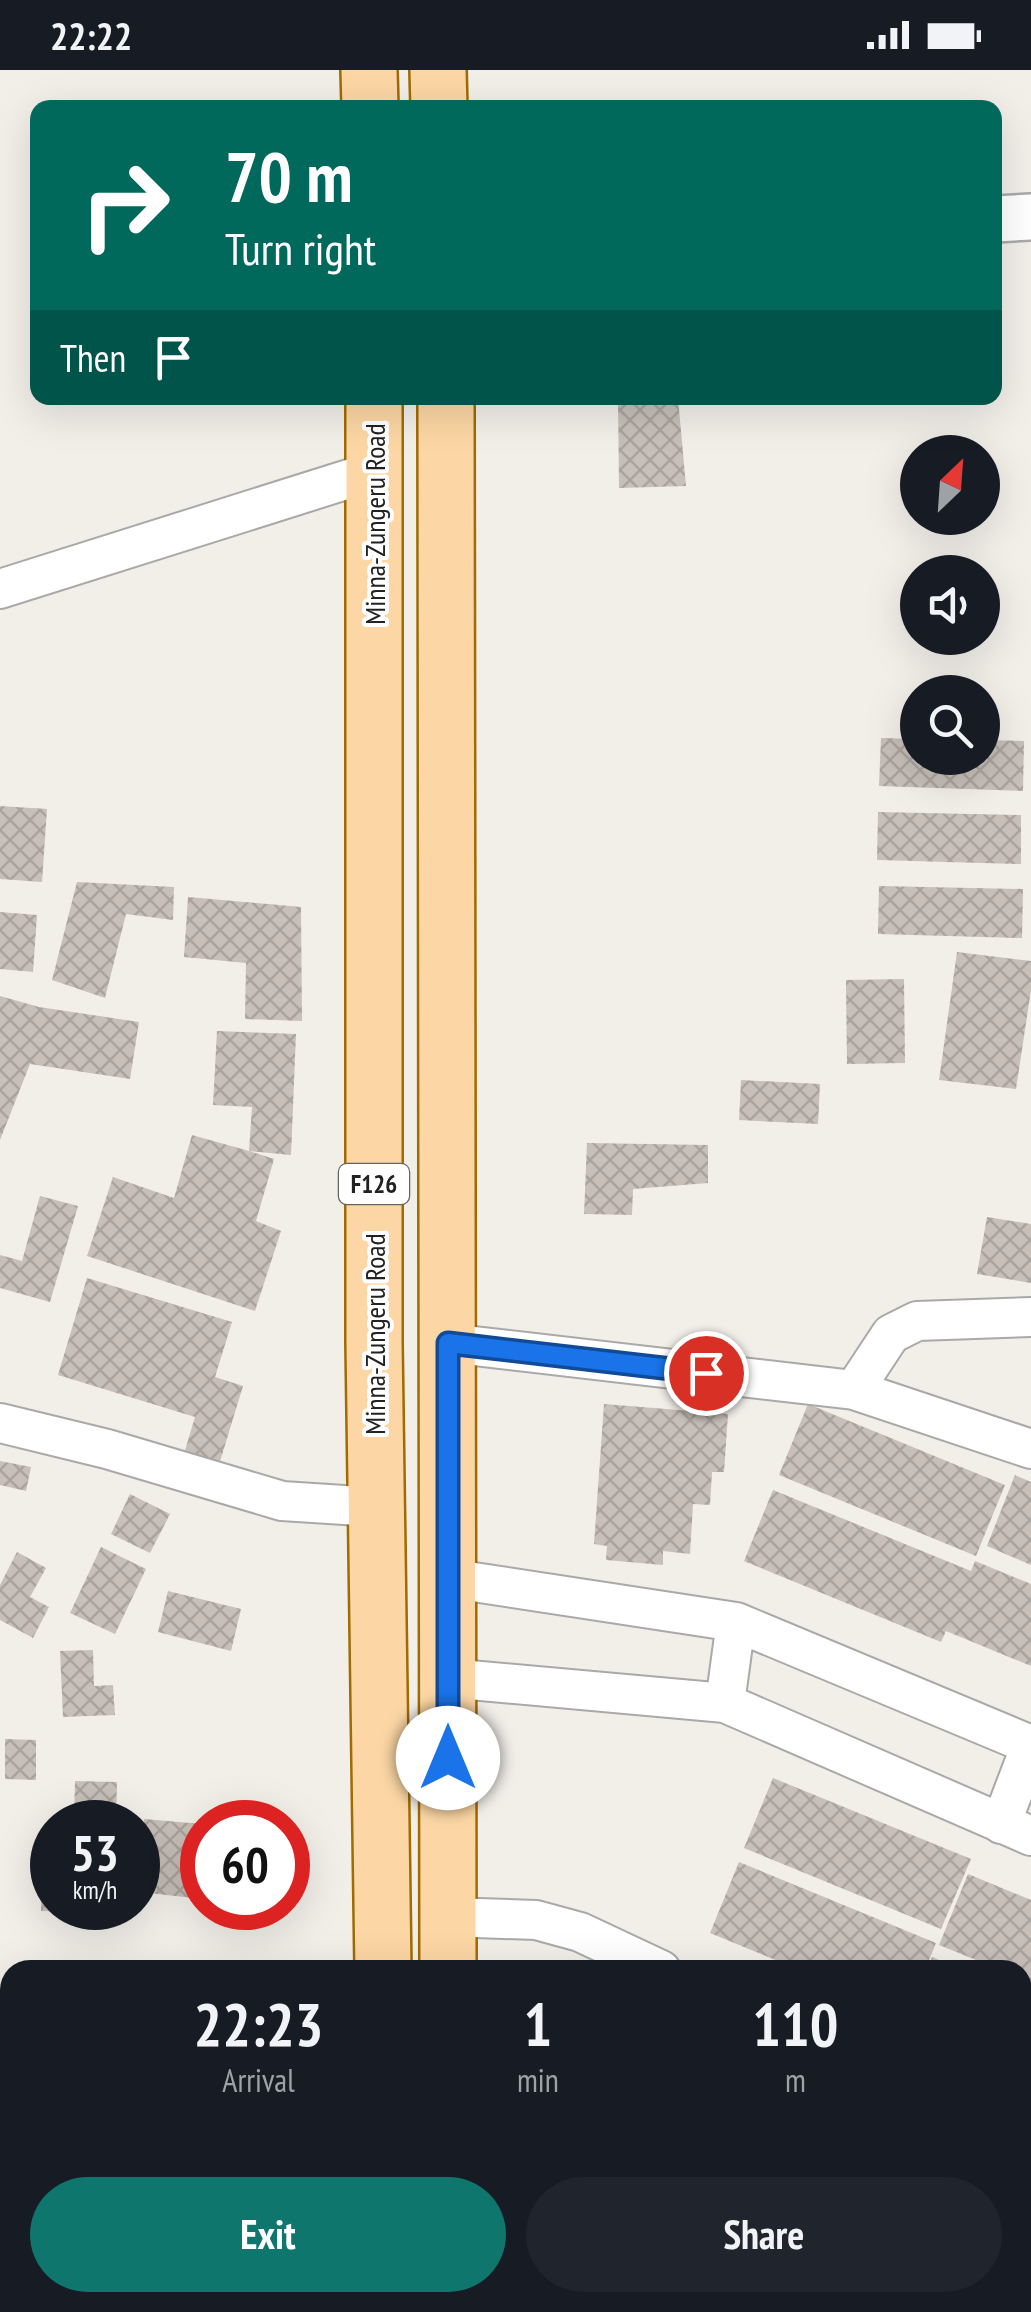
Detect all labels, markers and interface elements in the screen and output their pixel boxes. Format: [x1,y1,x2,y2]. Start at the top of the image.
text: 22:22 [50,11,132,60]
text: 70 m [225,131,353,221]
icon: right [60,140,190,270]
text: Turn right [225,219,376,277]
icon: arrive [146,330,201,385]
text: Then [60,333,126,382]
street label: Minna-Zungeru Road [356,423,393,625]
north arrow [900,435,1000,535]
map controls [900,435,1000,775]
button: sound [900,555,1000,655]
button: search [900,675,1000,775]
road number: F126 [339,1164,409,1204]
street label: Minna-Zungeru Road [356,1233,393,1435]
pin [664,1331,749,1416]
icon: arrive [679,1346,734,1401]
position arrow [396,1706,500,1810]
speed limit sign: 60 [180,1800,310,1930]
text: 53 [71,1820,119,1885]
text: km/h [73,1874,117,1906]
text: 22:23 [194,1985,323,2063]
text: 1 [524,1985,552,2063]
text: 110 [752,1985,838,2063]
text: Arrival [222,2059,295,2101]
text: min [517,2059,559,2101]
text: m [785,2059,806,2101]
button: Exit [30,2177,506,2292]
button: Share [526,2177,1002,2292]

